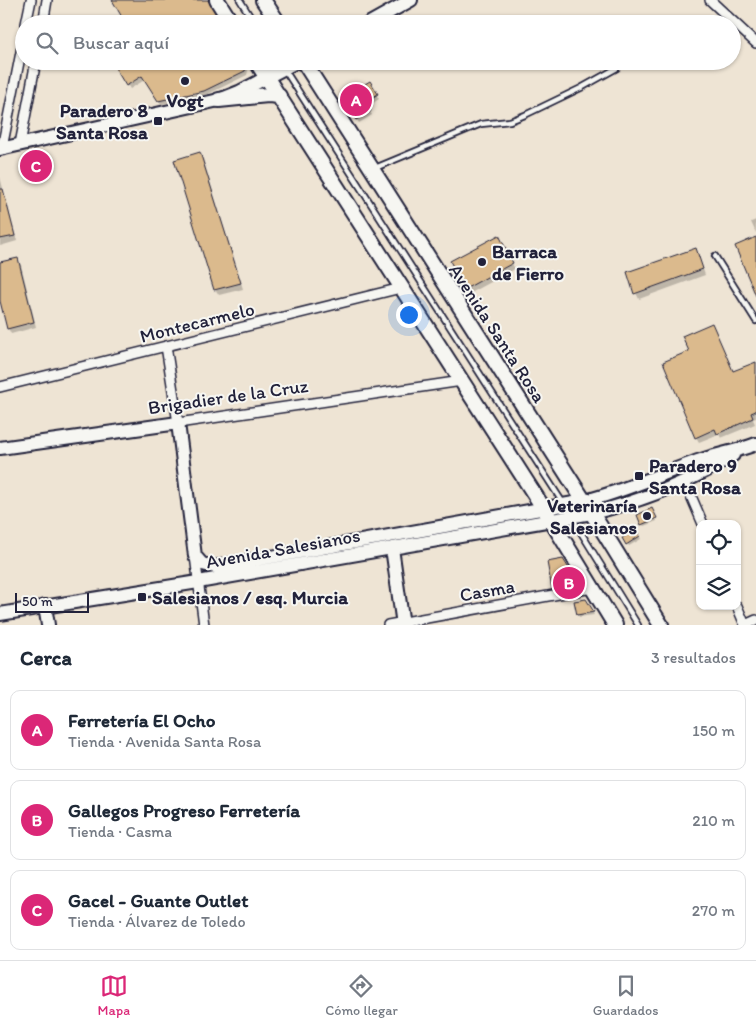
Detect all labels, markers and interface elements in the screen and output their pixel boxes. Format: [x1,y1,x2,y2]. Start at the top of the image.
search box [15,15,741,70]
icon: search [33,29,61,57]
text: Buscar aquí [73,31,169,54]
marker: Vogt [179,75,191,87]
pin: A [340,81,372,119]
place label: Vogt [167,89,204,112]
place label: Paradero 8 Santa Rosa [56,99,149,144]
marker: Paradero 8 Santa Rosa [152,115,164,127]
pin: C [20,147,52,185]
place label: Barraca de Fierro [492,240,564,285]
marker: Barraca de Fierro [476,256,488,268]
street label: Avenida Santa Rosa [444,259,551,407]
street label: Montecarmelo [137,297,257,348]
your location [396,302,422,328]
street label: Brigadier de la Cruz [147,374,310,419]
place label: Paradero 9 Santa Rosa [649,454,742,499]
marker: Paradero 9 Santa Rosa [633,470,645,482]
place label: Veterinaría Salesianos [547,494,638,539]
marker: Veterinaría Salesianos [641,510,653,522]
map controls [696,520,741,610]
button: locate [696,520,741,565]
street label: Avenida Salesianos [204,524,362,573]
pin: B [553,564,585,602]
button: layers [696,565,741,610]
street label: Casma [458,574,516,607]
place label: Salesianos / esq. Murcia [152,586,349,609]
scale bar [15,590,89,613]
marker: Salesianos / esq. Murcia [136,591,148,603]
text: 50 m [22,593,53,610]
text: Cerca [20,645,72,670]
text: 3 resultados [651,648,736,667]
text: Ferretería El Ocho [68,709,216,732]
text: A [32,721,42,740]
text: 150 m [692,721,735,740]
text: Tienda · Avenida Santa Rosa [68,732,261,751]
text: Gallegos Progreso Ferretería [68,799,300,822]
text: B [32,811,42,830]
text: 210 m [692,811,735,830]
text: Tienda · Casma [68,822,172,841]
text: Gacel - Guante Outlet [68,889,248,912]
text: C [32,901,42,920]
text: 270 m [692,901,735,920]
text: Tienda · Álvarez de Toledo [68,912,246,931]
tab: Mapa [98,972,130,1019]
tab: Cómo llegar [325,972,398,1019]
tab: Guardados [593,972,658,1019]

